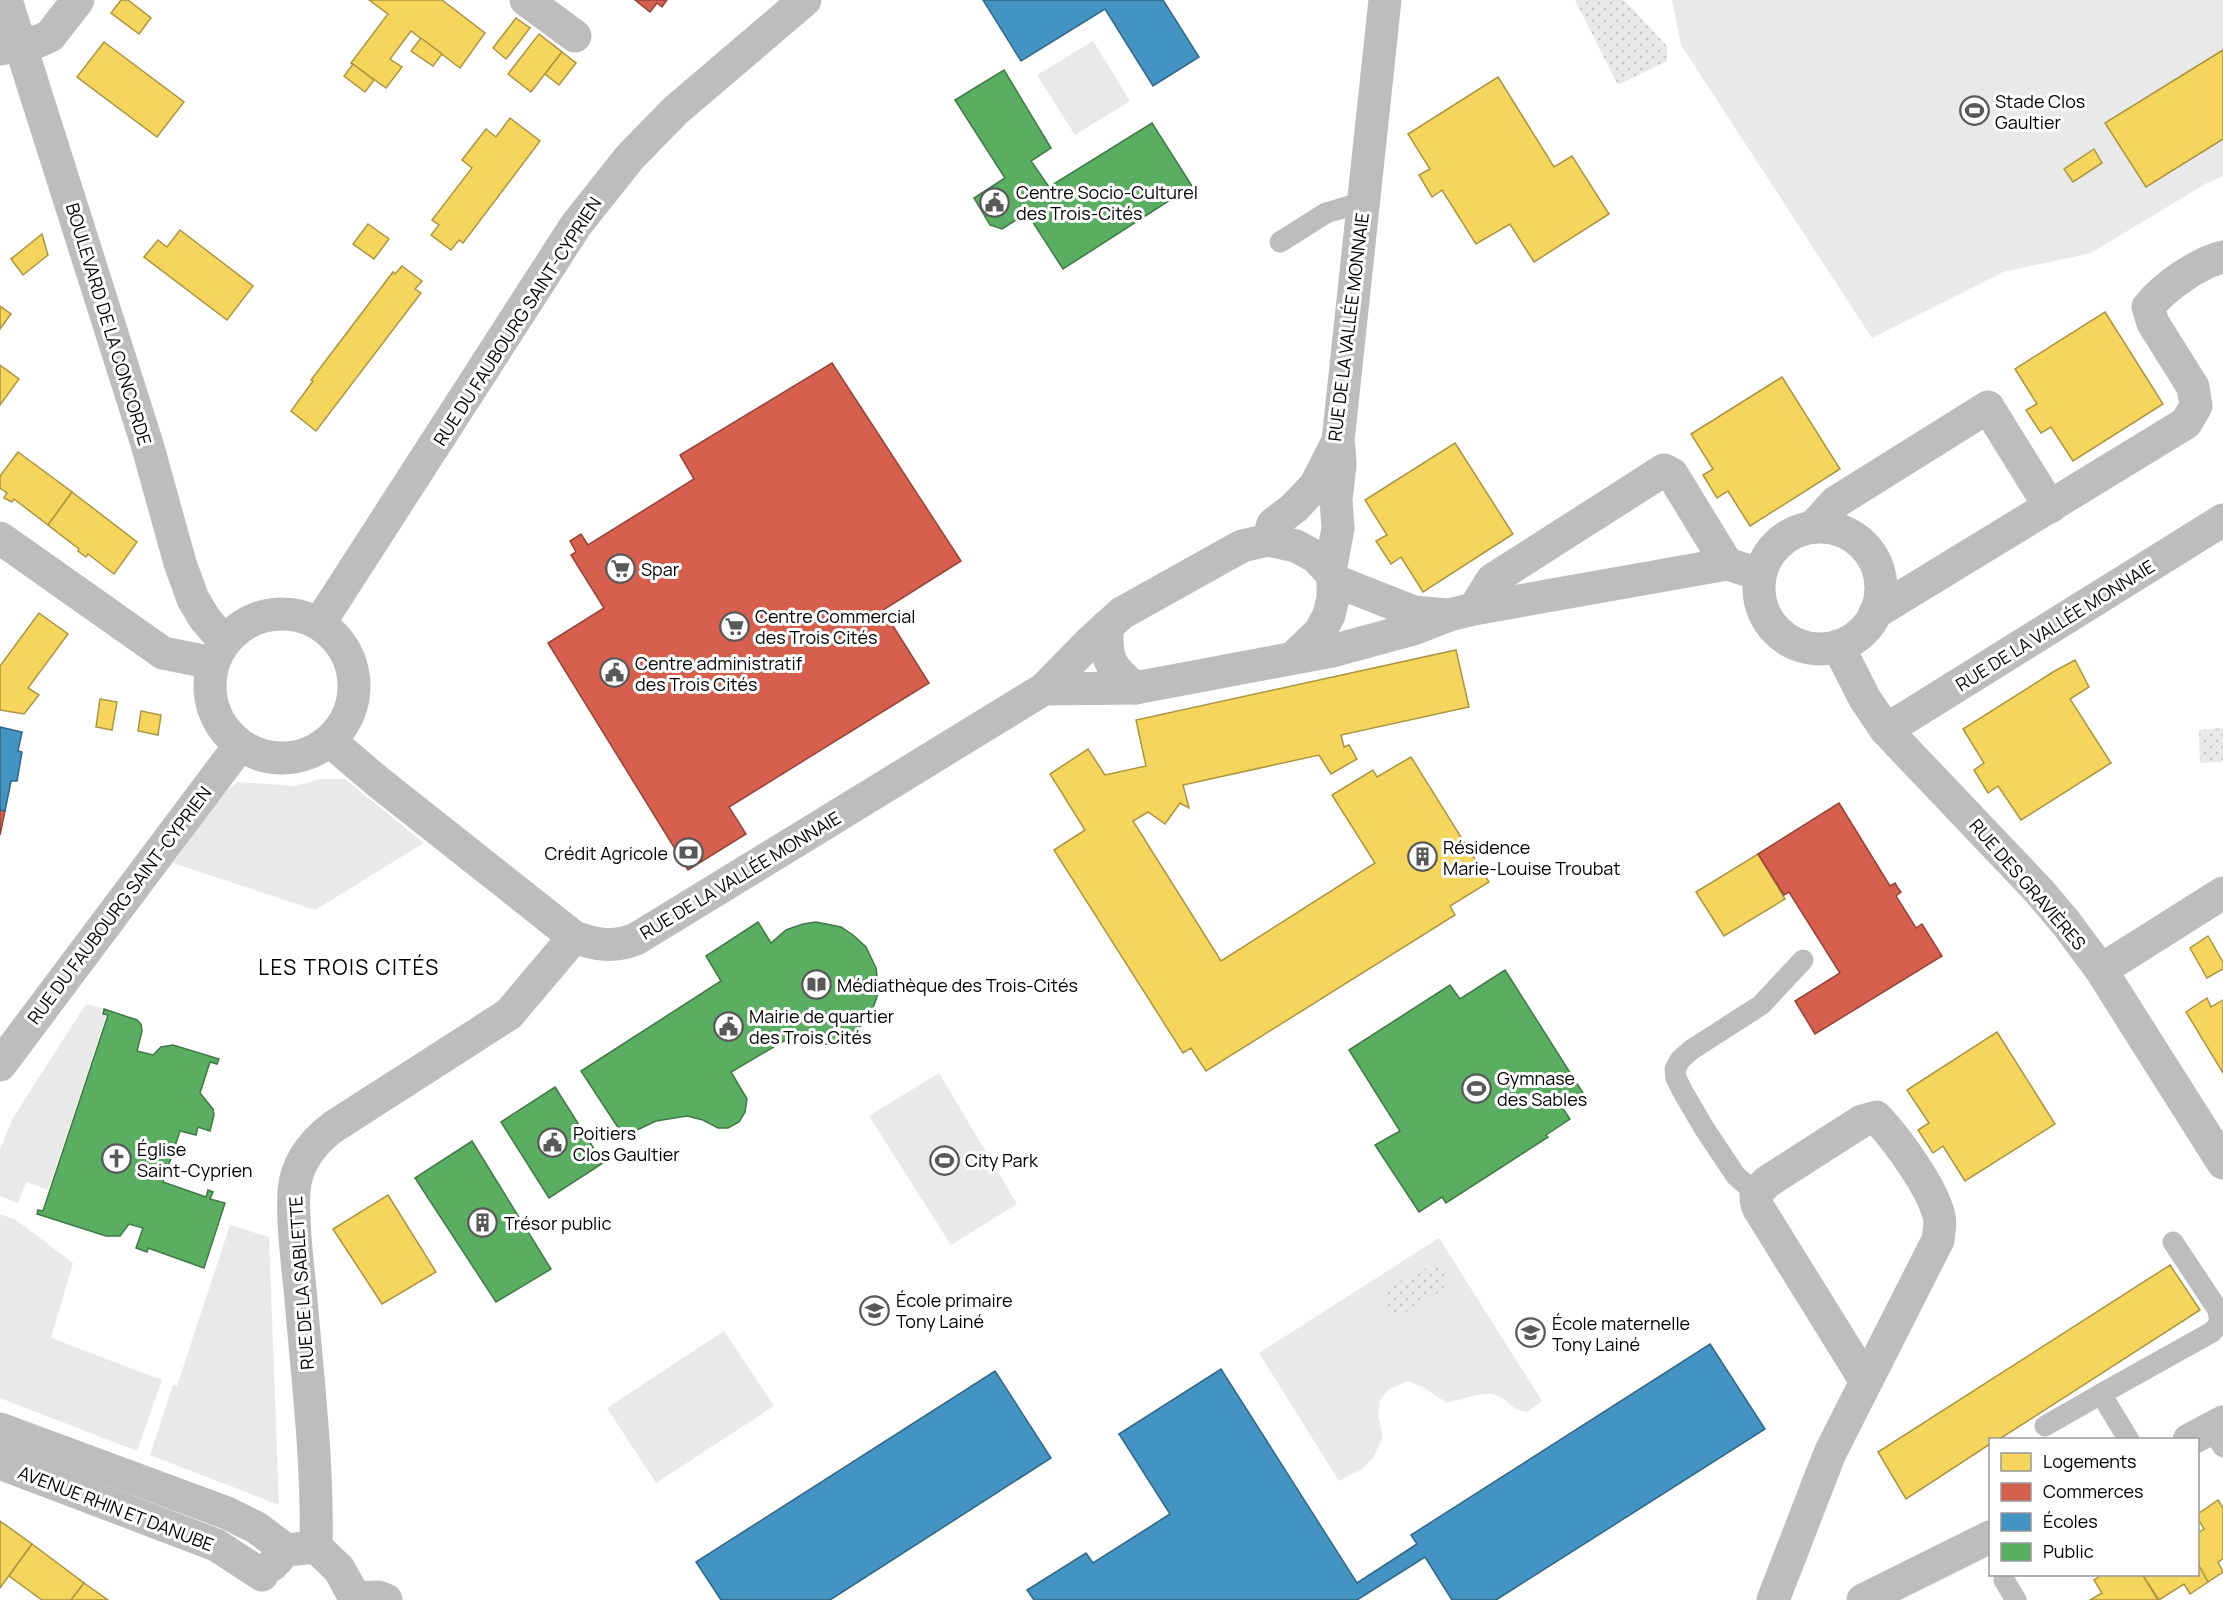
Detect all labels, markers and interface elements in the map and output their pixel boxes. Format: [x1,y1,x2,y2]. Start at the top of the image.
place label: Stade Clos Gaultier [1995,89,2085,134]
sports icon: Stade Clos Gaultier [1958,95,1990,127]
place label: Centre Socio-Culturel des Trois-Cités [1016,180,1198,225]
public building icon: Centre Socio-Culturel des Trois-Cités [979,186,1011,218]
street label: RUE DU FAUBOURG SAINT-CYPRIEN [427,192,607,450]
street label: BOULEVARD DE LA CONCORDE [61,200,157,448]
street label: RUE DE LA VALLÉE MONNAIE [1322,211,1374,443]
supermarket icon: Spar [604,553,636,585]
street label: RUE DE LA VALLÉE MONNAIE [1951,554,2159,696]
place label: Spar [641,557,680,581]
place label: Centre Commercial des Trois Cités [755,604,915,649]
supermarket icon: Centre Commercial des Trois Cités [718,610,750,642]
place label: Centre administratif des Trois Cités [635,651,803,696]
public building icon: Centre administratif des Trois Cités [598,657,630,689]
street label: RUE DU FAUBOURG SAINT-CYPRIEN [22,781,216,1029]
street label: RUE DE LA VALLÉE MONNAIE [635,805,845,945]
street label: RUE DES GRAVIÈRES [1964,813,2092,955]
place label: Résidence Marie-Louise Troubat [1443,835,1621,880]
bank icon: Crédit Agricole [673,837,705,869]
place label: Crédit Agricole [545,841,668,865]
building icon: Résidence Marie-Louise Troubat [1406,841,1438,873]
district label: LES TROIS CITÉS [258,953,440,981]
library icon: Médiathèque des Trois-Cités [800,969,832,1001]
place label: Médiathèque des Trois-Cités [837,973,1078,997]
place label: Mairie de quartier des Trois Cités [749,1004,895,1049]
public building icon: Mairie de quartier des Trois Cités [712,1010,744,1042]
place label: Gymnase des Sables [1497,1066,1587,1111]
sports icon: Gymnase des Sables [1460,1072,1492,1104]
place label: Poitiers Clos Gaultier [573,1121,680,1166]
public building icon: Poitiers Clos Gaultier [536,1127,568,1159]
place label: Église Saint-Cyprien [137,1137,252,1182]
church icon: Église Saint-Cyprien [100,1143,132,1175]
sports icon: City Park [928,1144,960,1176]
place label: City Park [965,1148,1039,1172]
street label: RUE DE LA SABLETTE [283,1195,319,1371]
building icon: Trésor public [467,1207,499,1239]
place label: Trésor public [504,1211,611,1235]
place label: École primaire Tony Lainé [896,1288,1013,1333]
school or university icon: École primaire Tony Lainé [859,1294,891,1326]
place label: École maternelle Tony Lainé [1552,1311,1690,1356]
school or university icon: École maternelle Tony Lainé [1515,1317,1547,1349]
legend [1989,1438,2199,1576]
text: Logements [2043,1449,2137,1473]
street label: AVENUE RHIN ET DANUBE [15,1460,217,1556]
text: Commerces [2043,1479,2144,1503]
text: Écoles [2043,1509,2098,1533]
text: Public [2043,1539,2094,1563]

